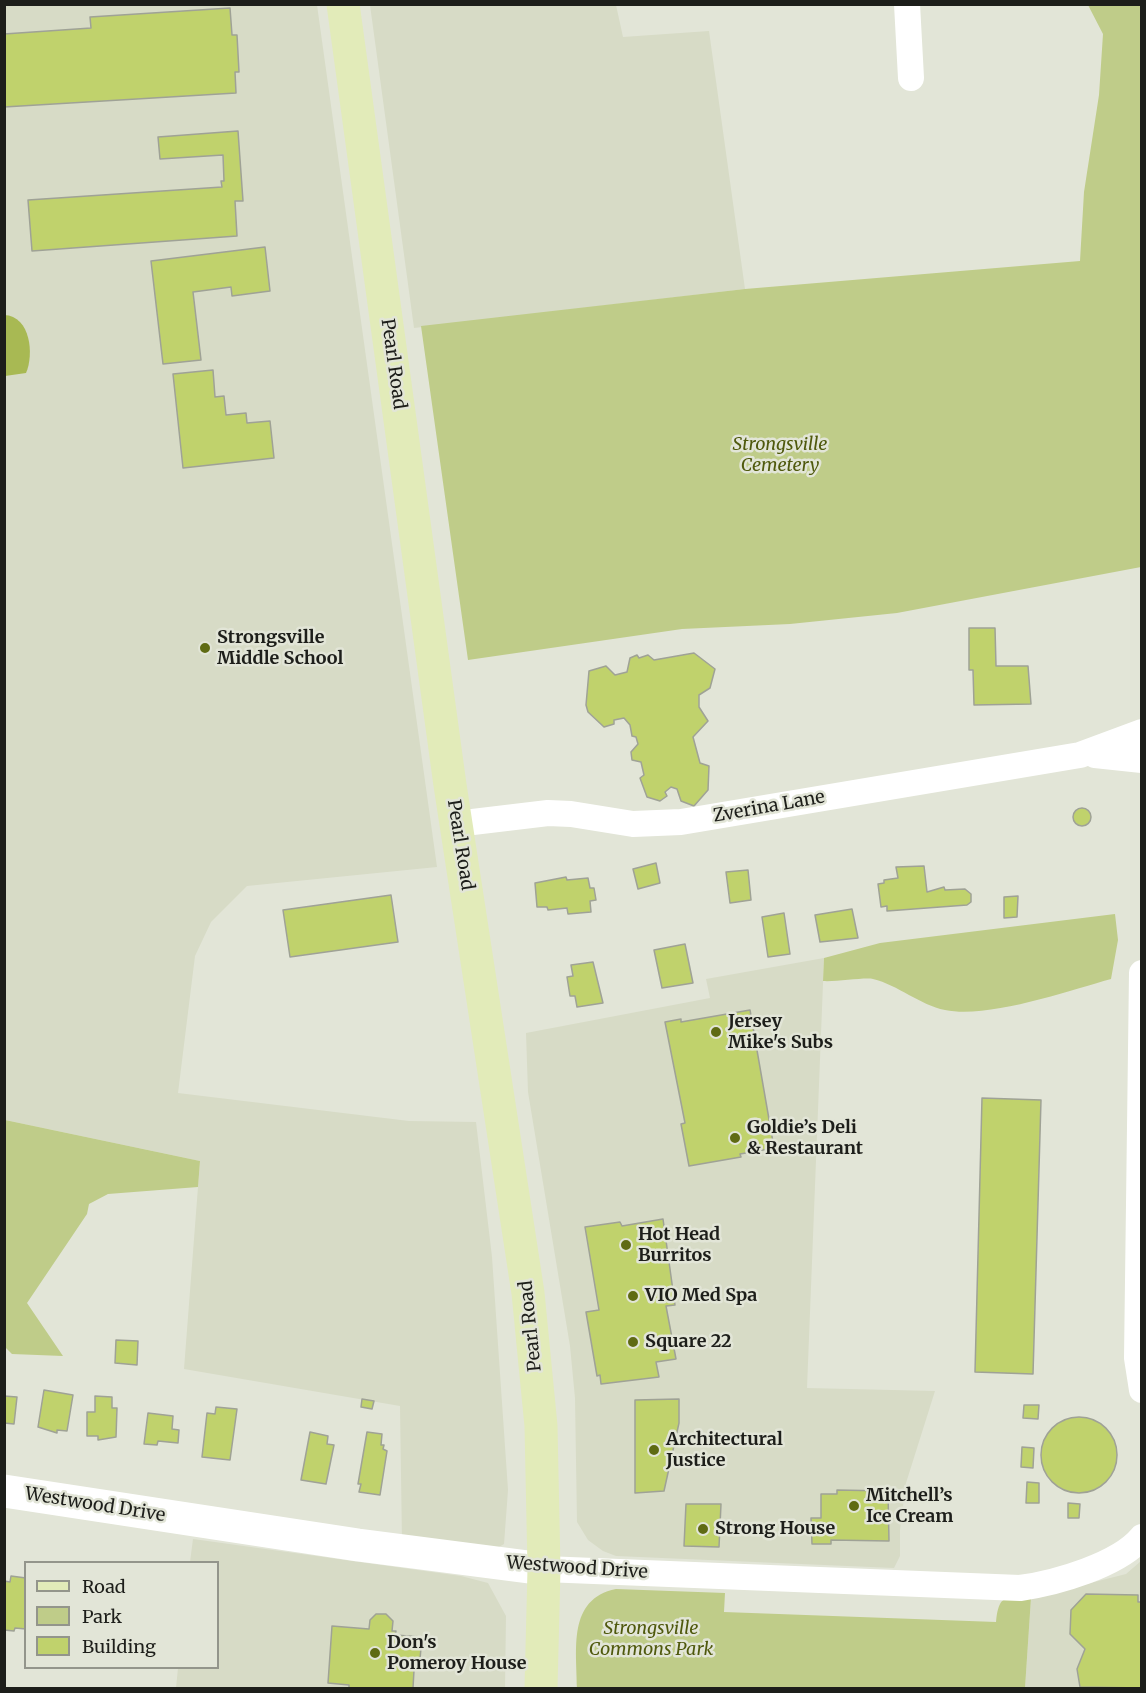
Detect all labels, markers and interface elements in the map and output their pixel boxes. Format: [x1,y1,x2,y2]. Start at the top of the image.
street label: Pearl Road [376,317,410,411]
park label: Strongsville Cemetery [733,434,827,476]
place label: Strongsville Middle School [217,627,343,670]
marker: Strongsville Middle School [198,641,212,655]
street label: Zverina Lane [712,787,826,827]
street label: Pearl Road [442,798,478,892]
place label: Jersey Mike's Subs [728,1011,833,1054]
marker: Jersey Mike's Subs [709,1025,723,1039]
place label: Goldie’s Deli & Restaurant [747,1117,863,1160]
marker: Goldie’s Deli & Restaurant [728,1131,742,1145]
place label: Hot Head Burritos [638,1224,720,1266]
marker: Hot Head Burritos [619,1238,633,1252]
street label: Pearl Road [515,1279,547,1373]
place label: VIO Med Spa [645,1285,757,1307]
marker: VIO Med Spa [626,1289,640,1303]
place label: Square 22 [645,1331,732,1353]
marker: Square 22 [626,1335,640,1349]
place label: Architectural Justice [666,1429,783,1472]
marker: Architectural Justice [647,1443,661,1457]
street label: Westwood Drive [23,1483,167,1527]
place label: Mitchell’s Ice Cream [866,1485,953,1528]
marker: Mitchell’s Ice Cream [847,1499,861,1513]
place label: Strong House [715,1518,835,1540]
marker: Strong House [696,1522,710,1536]
street label: Westwood Drive [506,1552,648,1584]
legend [24,1561,219,1669]
text: Road [82,1575,126,1598]
text: Park [82,1605,122,1628]
park label: Strongsville Commons Park [589,1618,713,1660]
place label: Don's Pomeroy House [387,1632,527,1674]
text: Building [82,1635,156,1658]
marker: Don's Pomeroy House [368,1646,382,1660]

